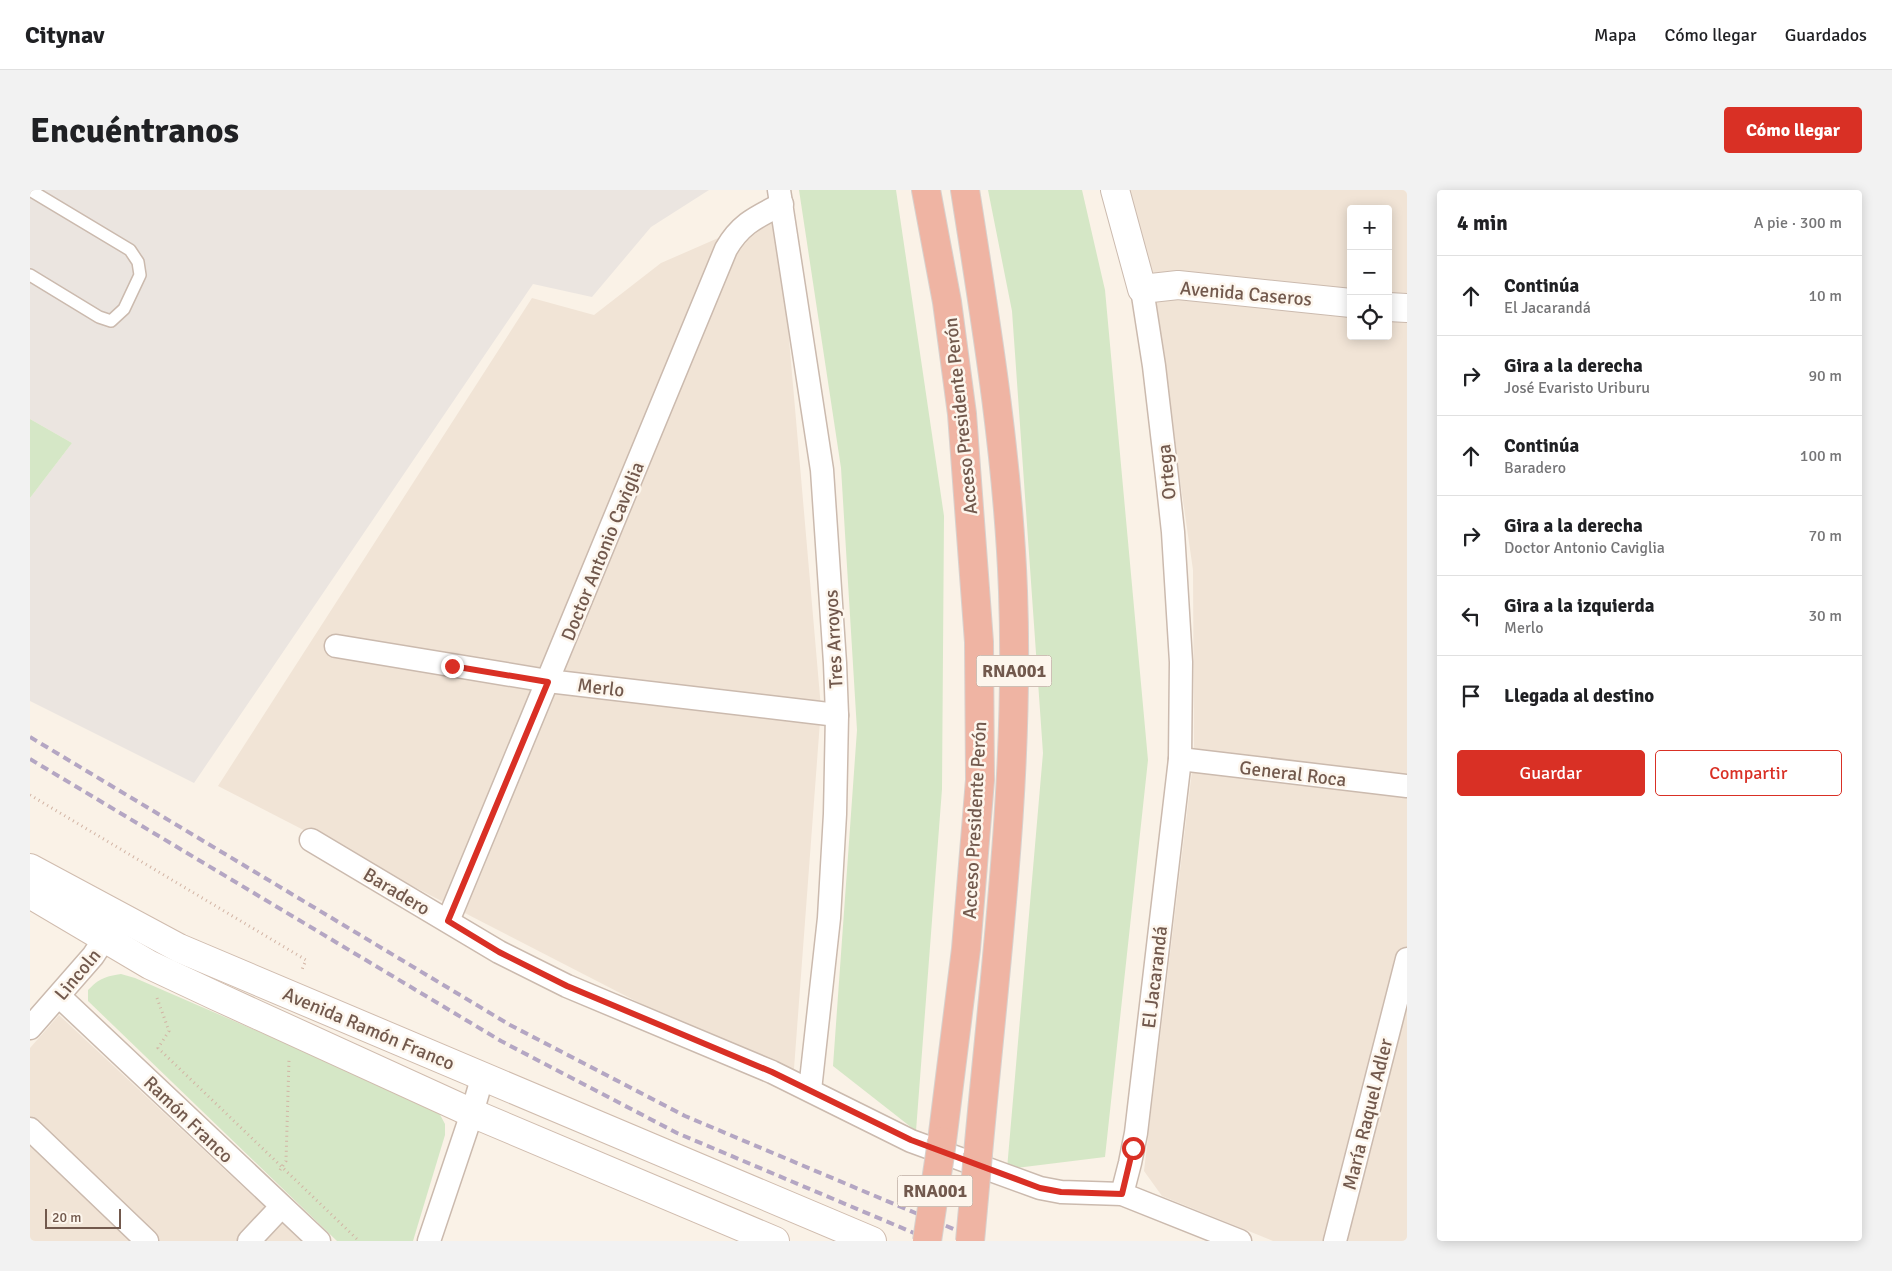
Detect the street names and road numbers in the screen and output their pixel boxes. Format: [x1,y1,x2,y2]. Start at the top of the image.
street label: Avenida Caseros [1179,276,1313,312]
street label: Acceso Presidente Perón [939,316,983,516]
street label: Ortega [1152,443,1182,501]
street label: Doctor Antonio Caviglia [556,458,650,644]
street label: Tres Arroyos [819,589,849,689]
road number: RNA001 [976,656,1052,686]
street label: Merlo [576,673,626,703]
street label: Acceso Presidente Perón [958,721,992,920]
street label: General Roca [1238,756,1348,792]
street label: Baradero [359,863,434,921]
street label: El Jacarandá [1137,924,1173,1030]
street label: Lincoln [49,944,106,1005]
street label: Avenida Ramón Franco [279,982,458,1076]
street label: María Raquel Adler [1338,1036,1398,1192]
street label: Ramón Franco [138,1071,238,1169]
road number: RNA001 [898,1176,972,1206]

